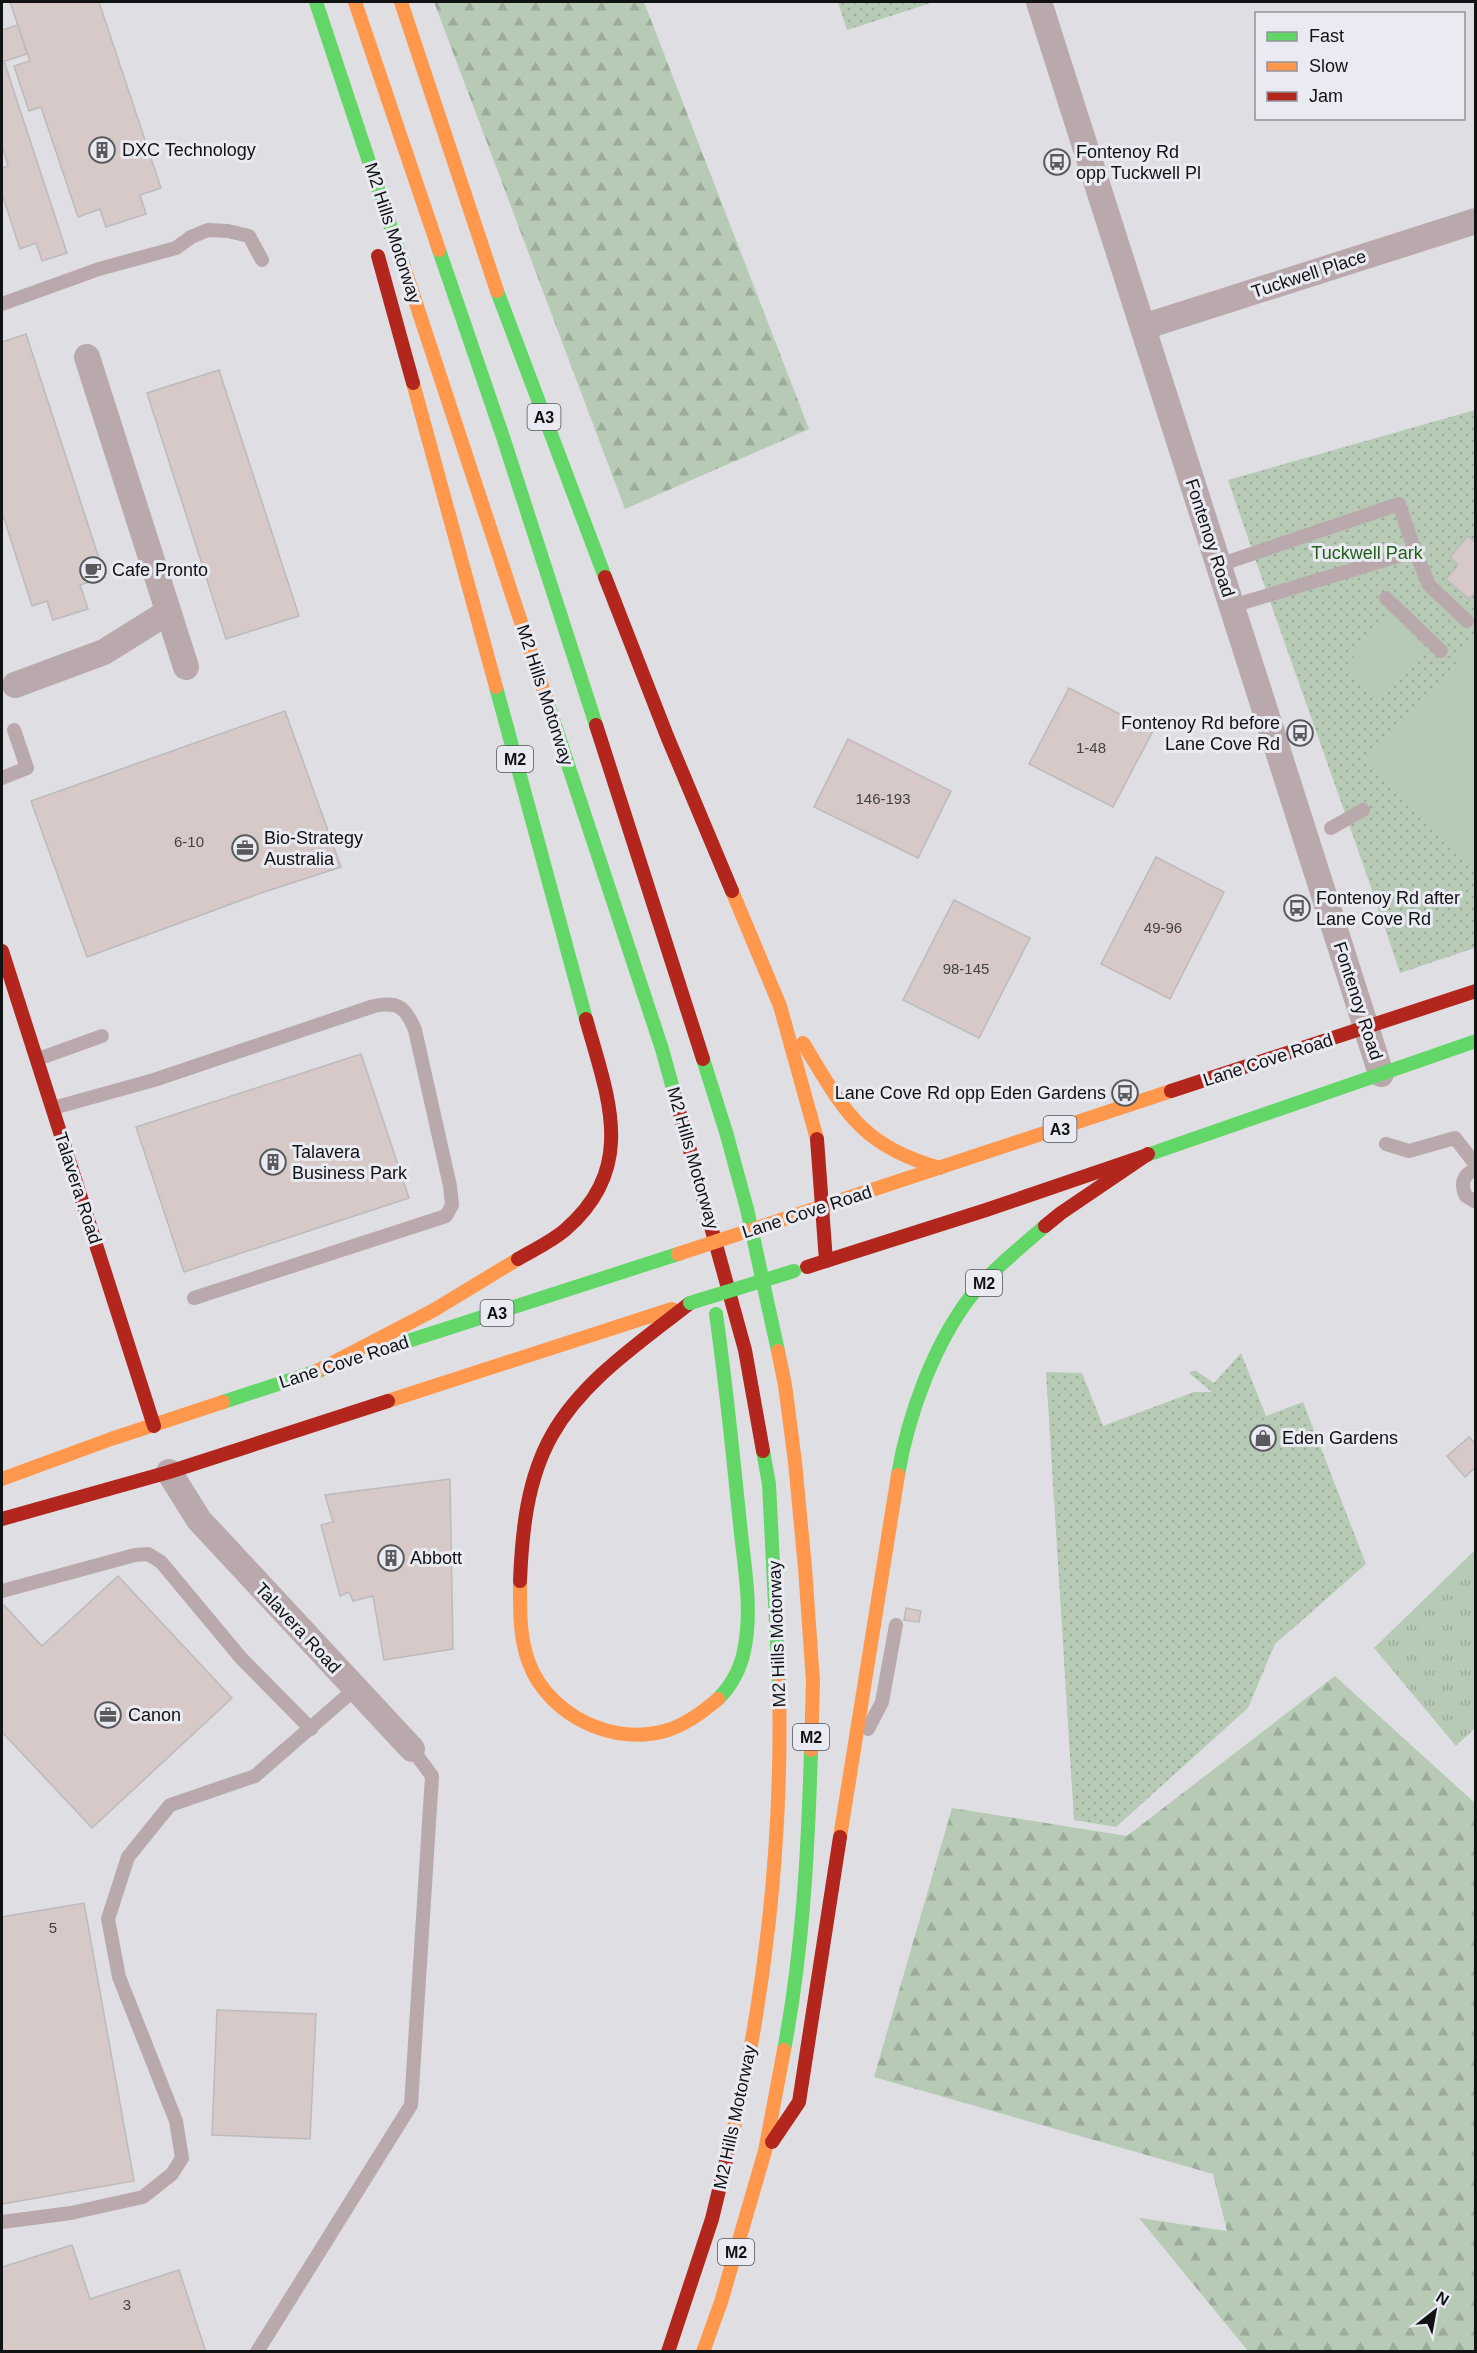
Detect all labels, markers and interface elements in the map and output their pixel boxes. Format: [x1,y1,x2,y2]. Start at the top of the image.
legend [1255,12,1465,120]
text: Fast [1309,26,1344,46]
text: Slow [1309,56,1349,76]
text: Jam [1309,86,1343,106]
building icon: DXC Technology [87,135,117,165]
place label: DXC Technology [122,140,256,160]
place label: Fontenoy Rd opp Tuckwell Pl [1076,142,1201,183]
bus stop icon: Fontenoy Rd opp Tuckwell Pl [1042,147,1072,177]
street label: M2 Hills Motorway [361,160,425,306]
street label: Tuckwell Place [1249,246,1369,302]
road number: A3 [528,404,560,430]
street label: Fontenoy Road [1181,476,1239,600]
park label: Tuckwell Park [1311,543,1424,563]
cafe icon: Cafe Pronto [78,555,108,585]
place label: Cafe Pronto [112,560,208,580]
street label: M2 Hills Motorway [512,622,578,768]
place label: Fontenoy Rd before Lane Cove Rd [1121,713,1280,754]
bus stop icon: Fontenoy Rd before Lane Cove Rd [1285,718,1315,748]
house number: 1-48 [1076,739,1106,756]
road number: M2 [497,746,533,772]
house number: 146-193 [855,790,911,807]
place label: Bio-Strategy Australia [264,828,363,869]
house number: 6-10 [174,833,204,850]
office icon: Bio-Strategy Australia [230,833,260,863]
place label: Fontenoy Rd after Lane Cove Rd [1316,888,1460,929]
bus stop icon: Fontenoy Rd after Lane Cove Rd [1282,893,1312,923]
house number: 49-96 [1144,919,1182,936]
street label: Fontenoy Road [1329,939,1387,1063]
house number: 98-145 [943,960,989,977]
street label: Lane Cove Road [1201,1030,1335,1090]
bus stop icon: Lane Cove Rd opp Eden Gardens [1110,1078,1140,1108]
place label: Lane Cove Rd opp Eden Gardens [835,1083,1106,1103]
street label: M2 Hills Motorway [663,1085,723,1231]
road number: A3 [1044,1116,1076,1142]
street label: Talavera Road [51,1130,105,1246]
place label: Talavera Business Park [292,1142,408,1183]
building icon: Talavera Business Park [258,1147,288,1177]
street label: Lane Cove Road [740,1182,874,1242]
road number: M2 [966,1270,1002,1296]
road number: A3 [480,1300,514,1326]
street label: Lane Cove Road [277,1332,411,1392]
shop icon: Eden Gardens [1248,1423,1278,1453]
place label: Eden Gardens [1282,1428,1398,1448]
building icon: Abbott [376,1543,406,1573]
place label: Abbott [410,1548,462,1568]
street label: M2 Hills Motorway [764,1560,790,1708]
street label: Talavera Road [251,1579,345,1677]
office icon: Canon [93,1700,123,1730]
place label: Canon [128,1705,181,1725]
road number: M2 [793,1724,829,1750]
house number: 5 [49,1919,57,1936]
street label: M2 Hills Motorway [710,2043,760,2191]
road number: M2 [718,2239,754,2265]
north arrow [1405,2281,1465,2341]
text: N [1433,2288,1452,2309]
house number: 3 [123,2296,131,2313]

